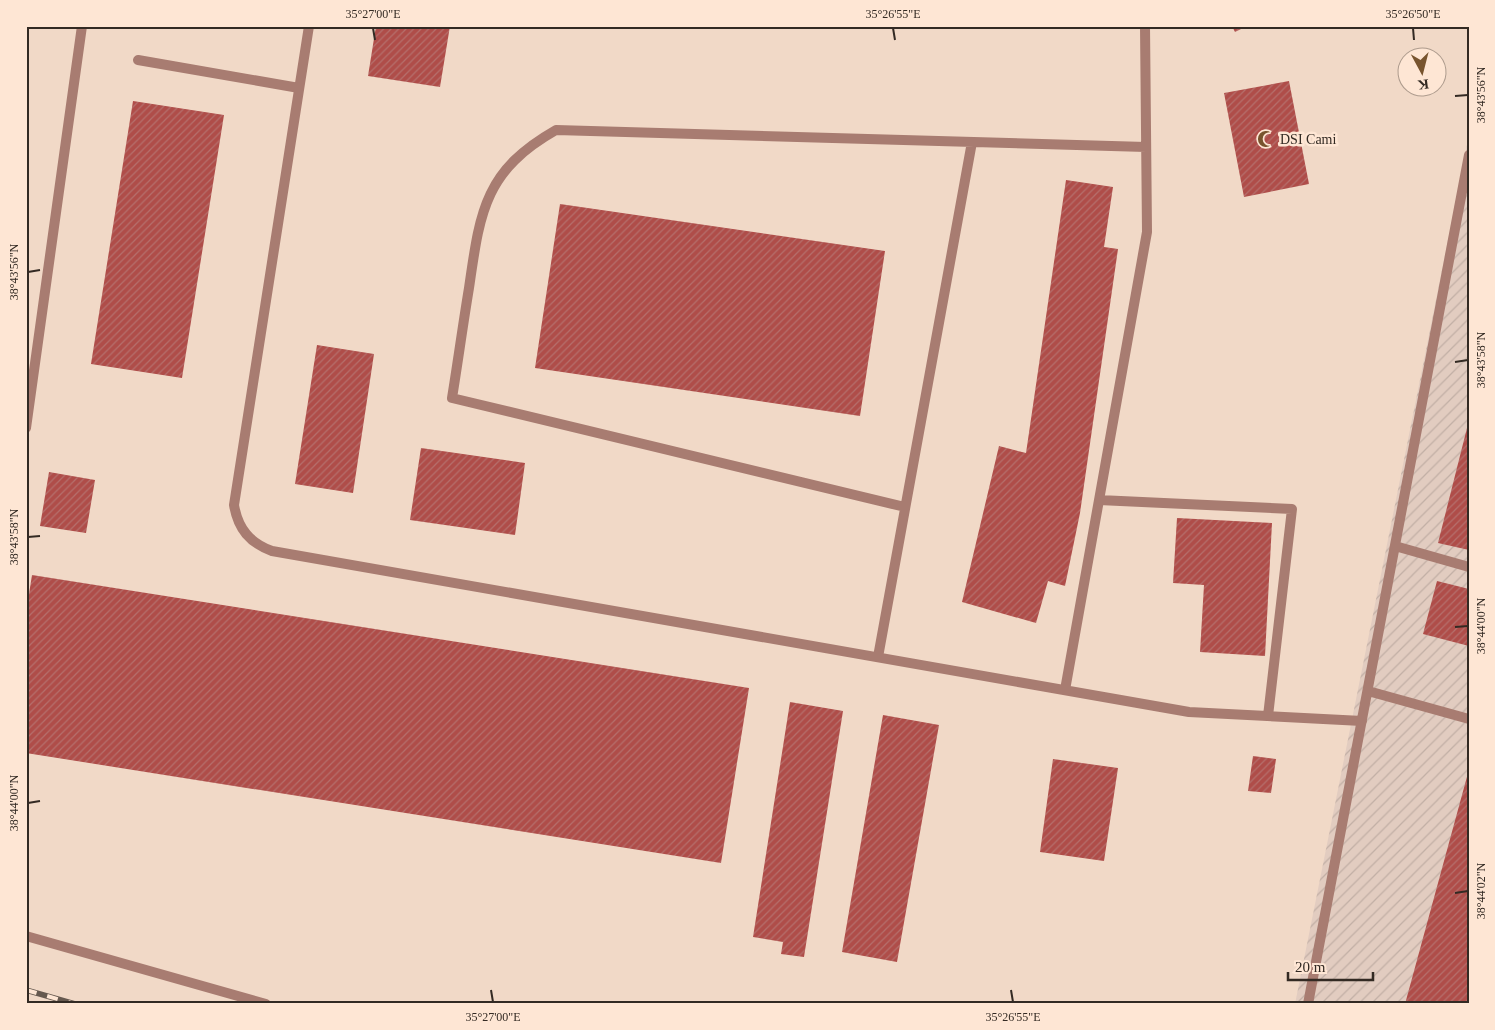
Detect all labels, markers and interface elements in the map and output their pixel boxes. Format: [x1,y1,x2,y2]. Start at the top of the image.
text: 35°27'00"E [345,7,401,21]
text: 35°26'55"E [865,7,921,21]
text: 35°26'50"E [1385,7,1441,21]
north arrow [1398,48,1448,98]
text: 38°43'56"N [1474,66,1488,123]
text: K [1417,76,1430,93]
mosque icon: DSI Cami [1256,129,1276,149]
place label: DSI Cami [1280,132,1337,147]
text: 38°43'56"N [7,243,21,300]
text: 38°43'58"N [1474,331,1488,388]
text: 38°43'58"N [7,508,21,565]
text: 38°44'00"N [1474,597,1488,654]
text: 38°44'00"N [7,774,21,831]
text: 38°44'02"N [1474,862,1488,919]
scale bar [1288,950,1372,982]
text: 20 m [1295,959,1326,975]
text: 35°27'00"E [465,1010,521,1024]
text: 35°26'55"E [985,1010,1041,1024]

